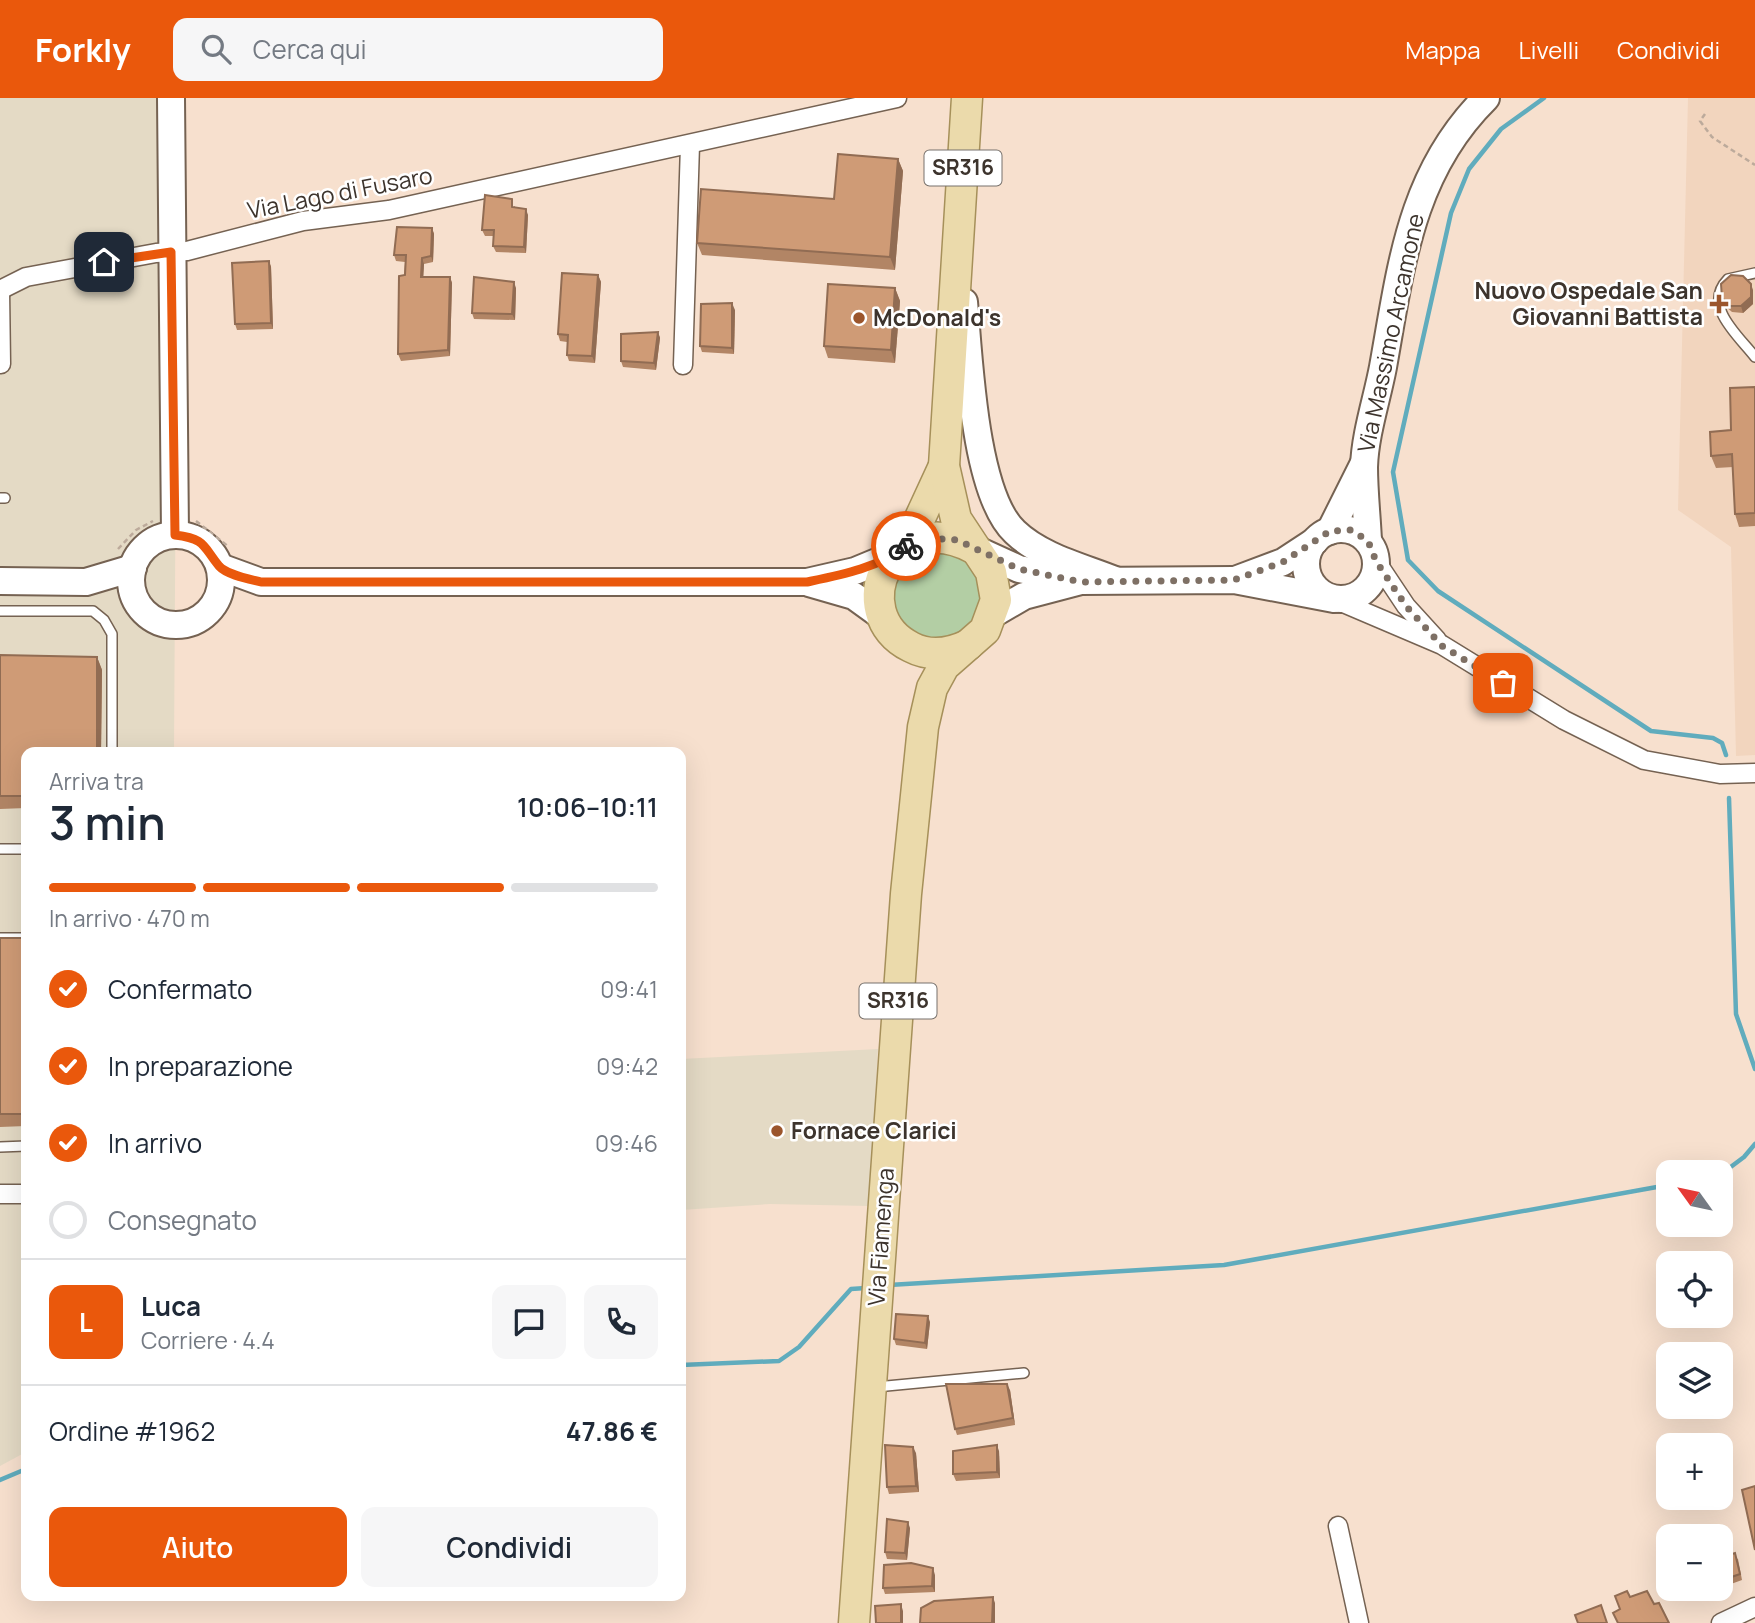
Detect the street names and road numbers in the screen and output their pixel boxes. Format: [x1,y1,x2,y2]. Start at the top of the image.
road number: SR316 [925,150,1002,186]
street label: Via Lago di Fusaro [245,158,435,226]
street label: Via Massimo Arcamone [1349,210,1431,455]
road number: SR316 [860,984,936,1018]
street label: Via Fiamenga [859,1167,901,1307]

